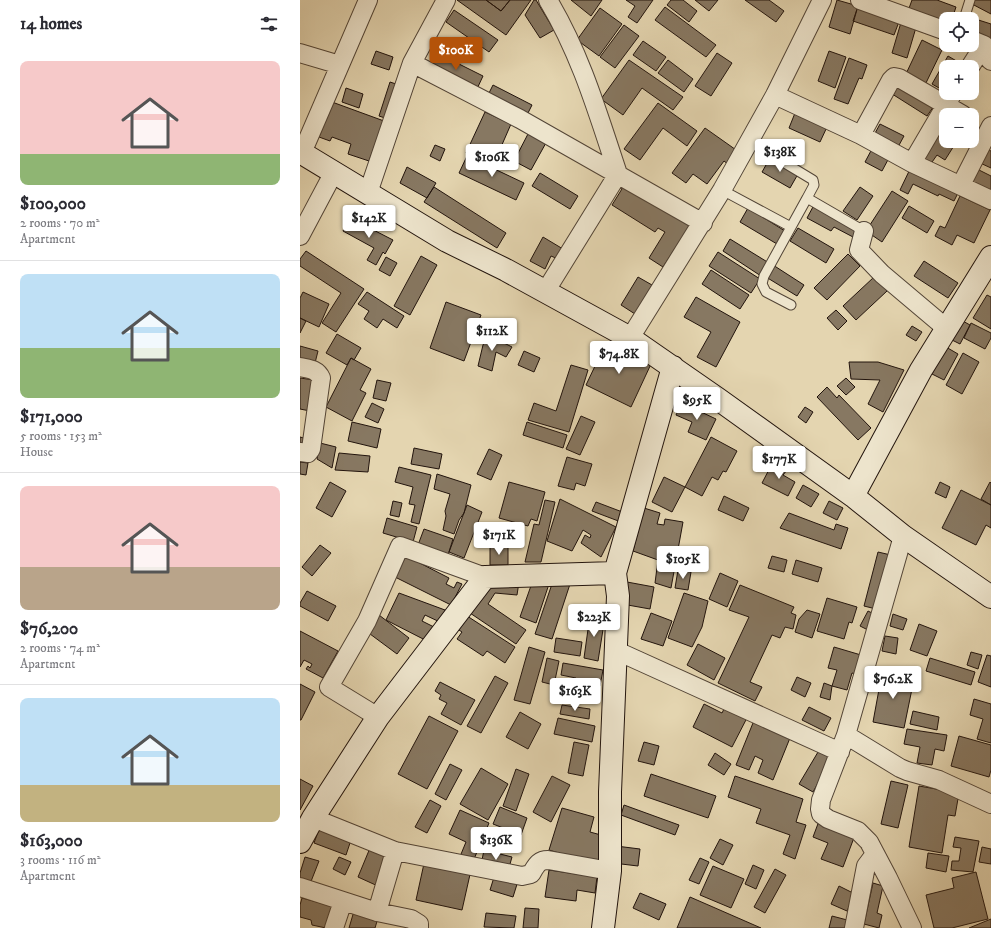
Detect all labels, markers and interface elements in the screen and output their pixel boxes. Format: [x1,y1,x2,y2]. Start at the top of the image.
map controls [939,12,979,148]
button: locate [939,12,979,52]
text: 14 homes [20,13,82,35]
icon: filters [258,13,280,35]
pin: $100K [428,37,484,71]
text: $100K [439,42,473,58]
button: + [939,60,979,100]
icon: home [114,87,186,159]
button: − [939,108,979,148]
pin: $138K [752,139,808,173]
pin: $106K [464,144,520,178]
text: $138K [764,144,796,160]
text: $106K [475,149,509,165]
text: $100,000 [20,193,86,215]
pin: $142K [341,205,397,239]
text: $142K [352,210,386,226]
text: 2 rooms · 70 m² [20,215,100,231]
text: Apartment [20,231,75,247]
icon: home [114,300,186,372]
pin: $112K [464,318,520,352]
text: $112K [476,323,508,339]
pin: $74.8K [586,341,652,375]
text: $74.8K [599,346,639,362]
pin: $95K [673,387,721,421]
text: $95K [682,392,712,408]
text: $171,000 [20,406,83,428]
text: 5 rooms · 153 m² [20,428,102,444]
text: House [20,444,53,460]
pin: $177K [751,446,807,480]
text: $177K [762,451,796,467]
icon: home [114,512,186,584]
pin: $171K [471,522,527,556]
text: $171K [483,527,515,543]
pin: $105K [655,546,711,580]
text: $105K [666,551,700,567]
pin: $223K [566,604,622,638]
text: $223K [577,609,611,625]
text: $76,200 [20,618,78,640]
text: 2 rooms · 74 m² [20,640,100,656]
text: Apartment [20,656,75,672]
pin: $76.2K [860,666,926,700]
text: $76.2K [873,671,913,687]
pin: $163K [547,678,603,712]
text: $163K [559,683,591,699]
icon: home [114,724,186,796]
pin: $136K [468,827,524,861]
text: $163,000 [20,830,83,852]
text: $136K [480,832,512,848]
text: 3 rooms · 116 m² [20,852,101,868]
text: Apartment [20,868,75,884]

